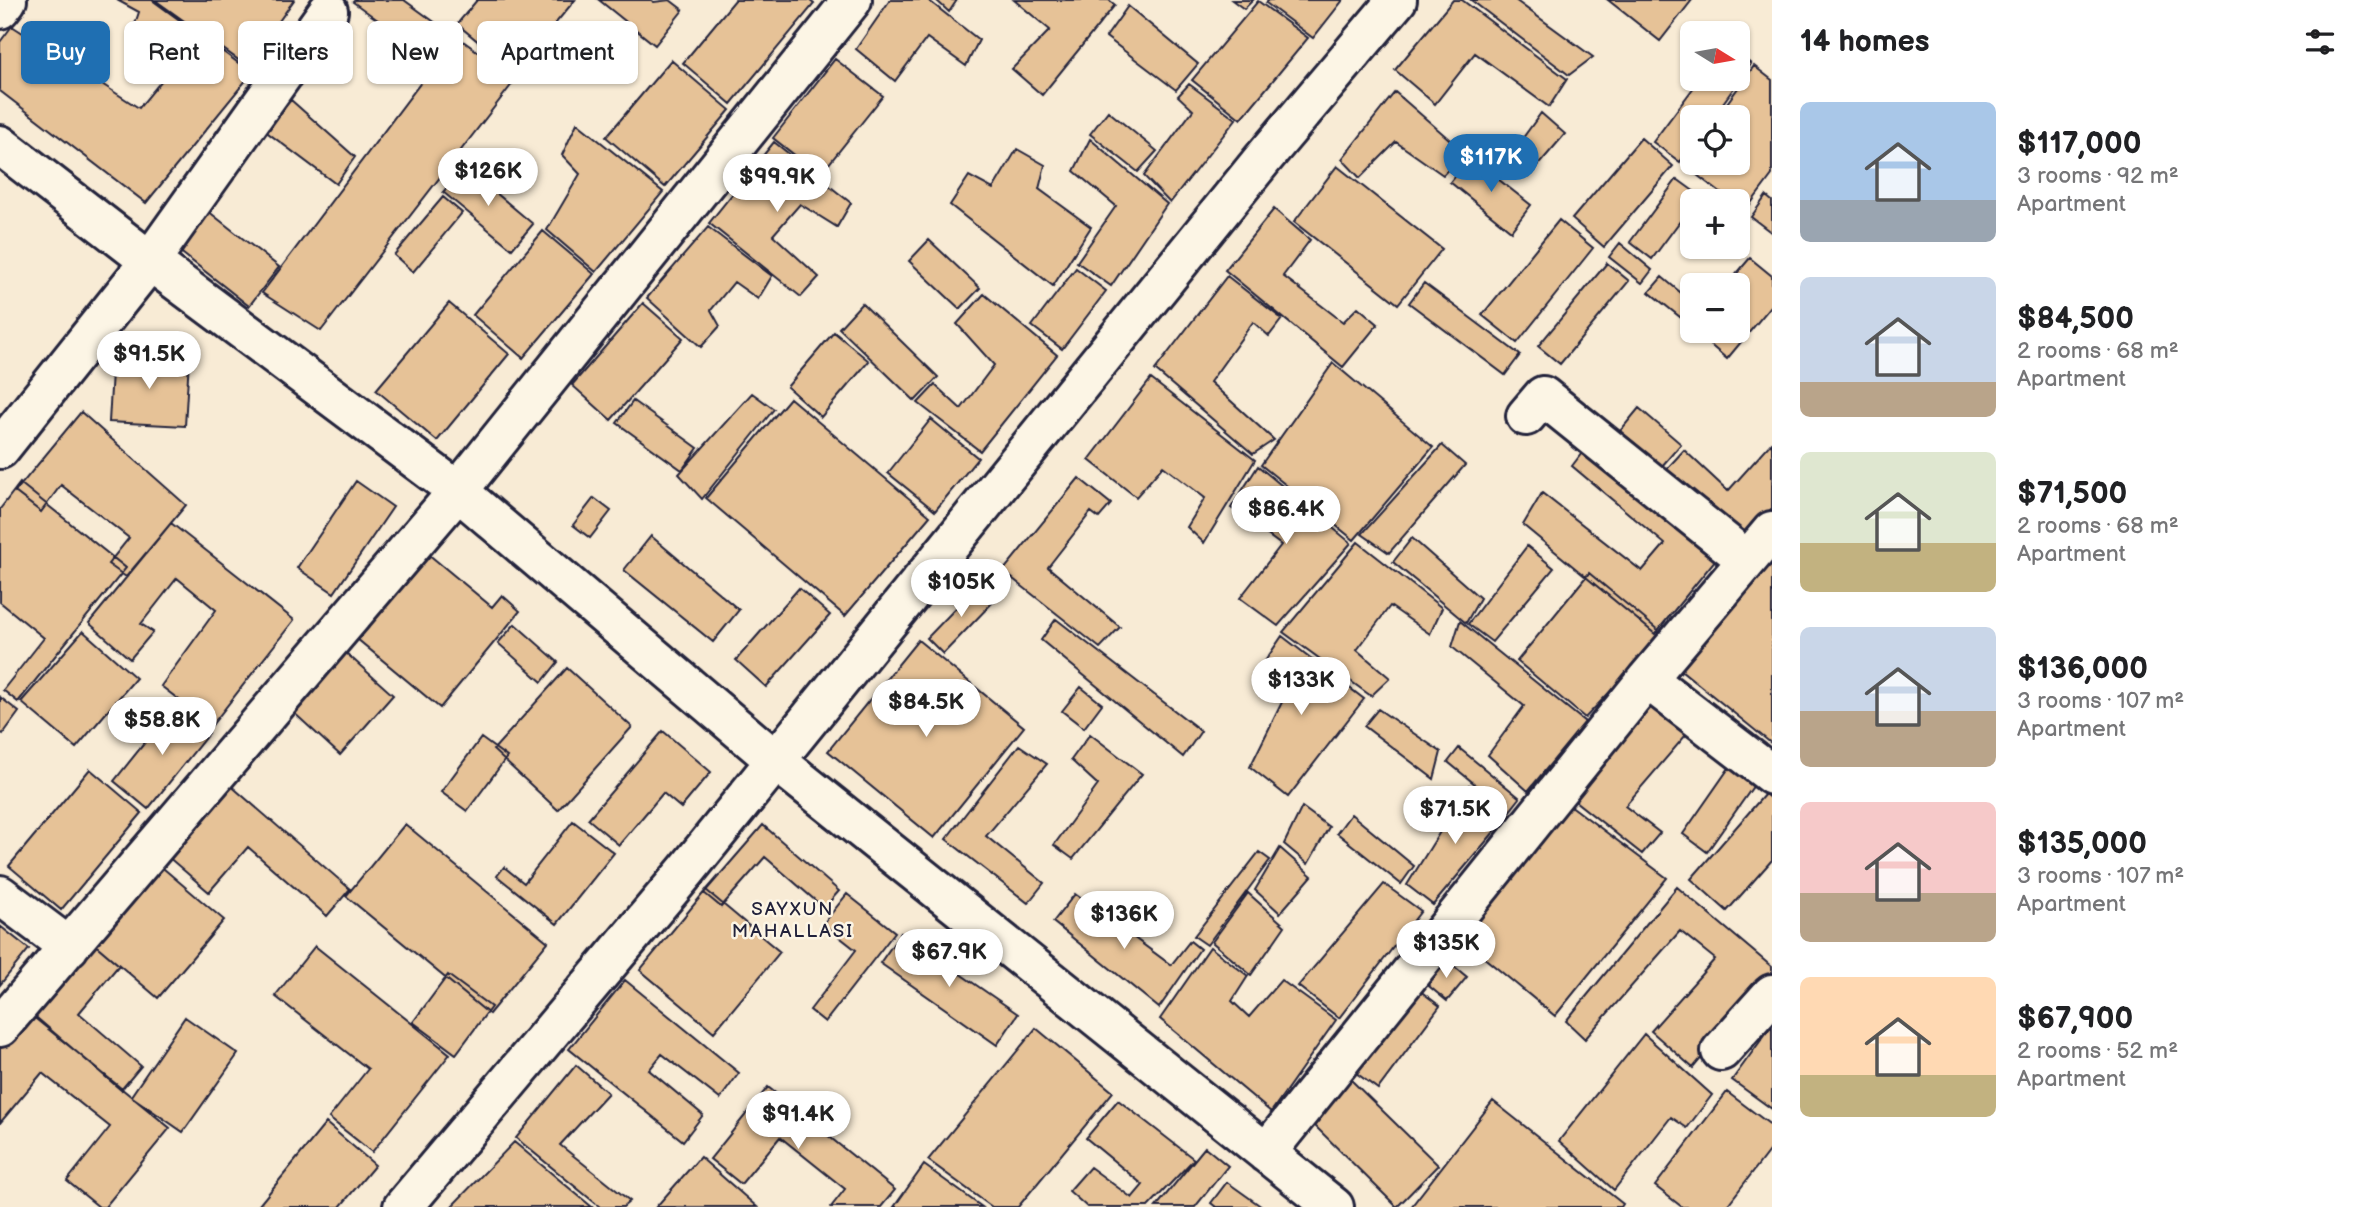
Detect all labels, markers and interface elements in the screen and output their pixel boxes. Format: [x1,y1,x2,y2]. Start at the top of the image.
chip: Buy [21,21,110,84]
chip: Rent [124,21,224,84]
chip: Filters [238,21,353,84]
chip: New [367,21,463,84]
chip: Apartment [477,21,638,84]
north arrow [1680,21,1750,91]
map controls [1680,21,1750,343]
icon: filters [2301,23,2339,61]
text: 14 homes [1800,24,1929,60]
button: locate [1680,105,1750,175]
text: $117,000 [2017,126,2141,162]
icon: home [1856,130,1940,214]
pin: $117K [1442,134,1540,194]
text: $117K [1460,143,1522,171]
pin: $126K [439,148,537,208]
pin: $99.9K [720,154,834,214]
text: $126K [454,157,522,185]
text: 3 rooms · 92 m² [2017,162,2179,190]
text: $99.9K [739,163,815,191]
button: + [1680,189,1750,259]
text: Apartment [2017,190,2126,218]
button: − [1680,273,1750,343]
text: $84,500 [2017,301,2134,337]
icon: home [1856,305,1940,389]
pin: $91.5K [92,332,206,391]
text: 2 rooms · 68 m² [2017,337,2179,365]
text: $91.5K [113,340,185,368]
text: Apartment [2017,365,2126,393]
text: $71,500 [2017,476,2127,512]
icon: home [1856,480,1940,564]
pin: $86.4K [1229,486,1343,546]
text: $86.4K [1247,495,1325,523]
text: 2 rooms · 68 m² [2017,512,2179,540]
text: Apartment [2017,540,2126,568]
pin: $105K [912,560,1010,619]
text: $105K [927,568,995,596]
text: $136,000 [2017,651,2148,687]
icon: home [1856,655,1940,739]
pin: $133K [1252,658,1350,717]
text: $133K [1267,666,1335,694]
pin: $84.5K [869,680,983,739]
text: 3 rooms · 107 m² [2017,687,2184,715]
text: $84.5K [888,688,964,716]
pin: $58.8K [105,698,219,757]
text: $58.8K [124,706,200,734]
text: Apartment [2017,715,2126,743]
pin: $71.5K [1398,786,1512,846]
text: $71.5K [1419,795,1491,823]
text: $135,000 [2017,826,2147,862]
icon: home [1856,830,1940,914]
text: 3 rooms · 107 m² [2017,862,2184,890]
text: Apartment [2017,890,2126,918]
pin: $136K [1075,892,1173,951]
district label: SAYXUN MAHALLASI [732,898,854,943]
text: $136K [1090,900,1158,928]
pin: $135K [1397,920,1495,980]
text: $135K [1412,929,1480,957]
pin: $67.9K [892,930,1006,989]
text: $67.9K [911,938,987,966]
text: $67,900 [2017,1001,2133,1037]
icon: home [1856,1005,1940,1089]
text: 2 rooms · 52 m² [2017,1037,2178,1065]
text: Apartment [2017,1065,2126,1093]
pin: $91.4K [741,1092,855,1151]
text: $91.4K [762,1100,834,1128]

